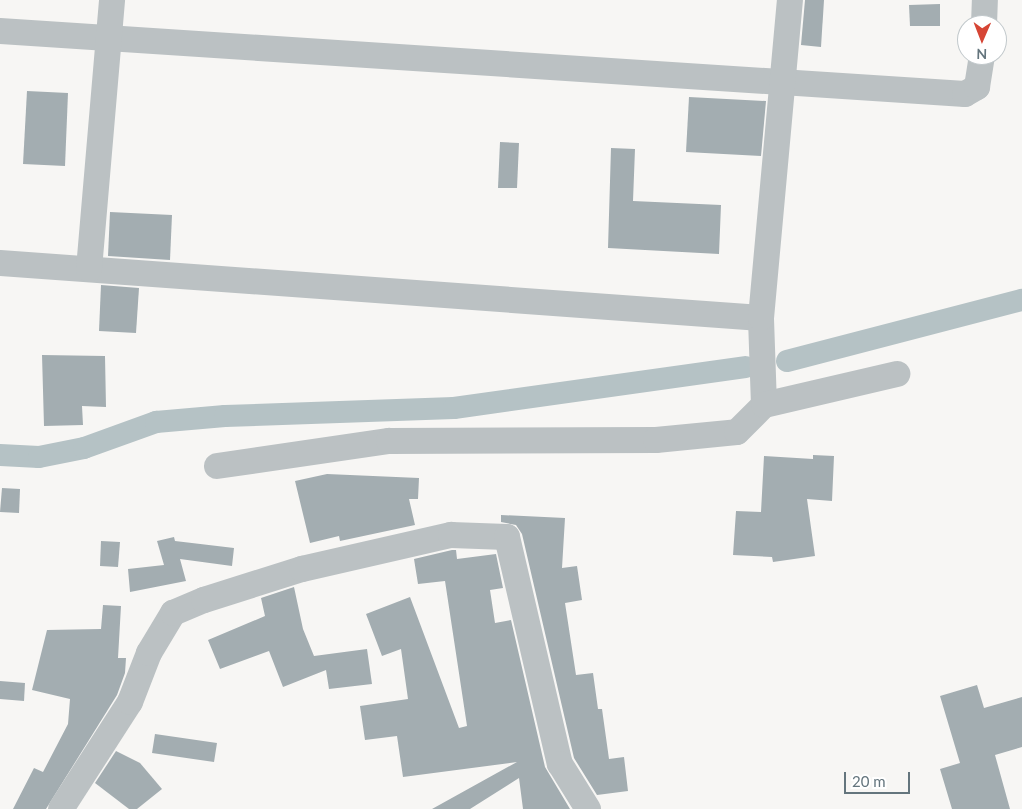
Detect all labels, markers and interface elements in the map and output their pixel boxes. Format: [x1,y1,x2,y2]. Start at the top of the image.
north arrow [957,15,1007,65]
text: N [976,46,987,63]
scale bar [847,762,913,794]
text: 20 m [852,772,886,790]

